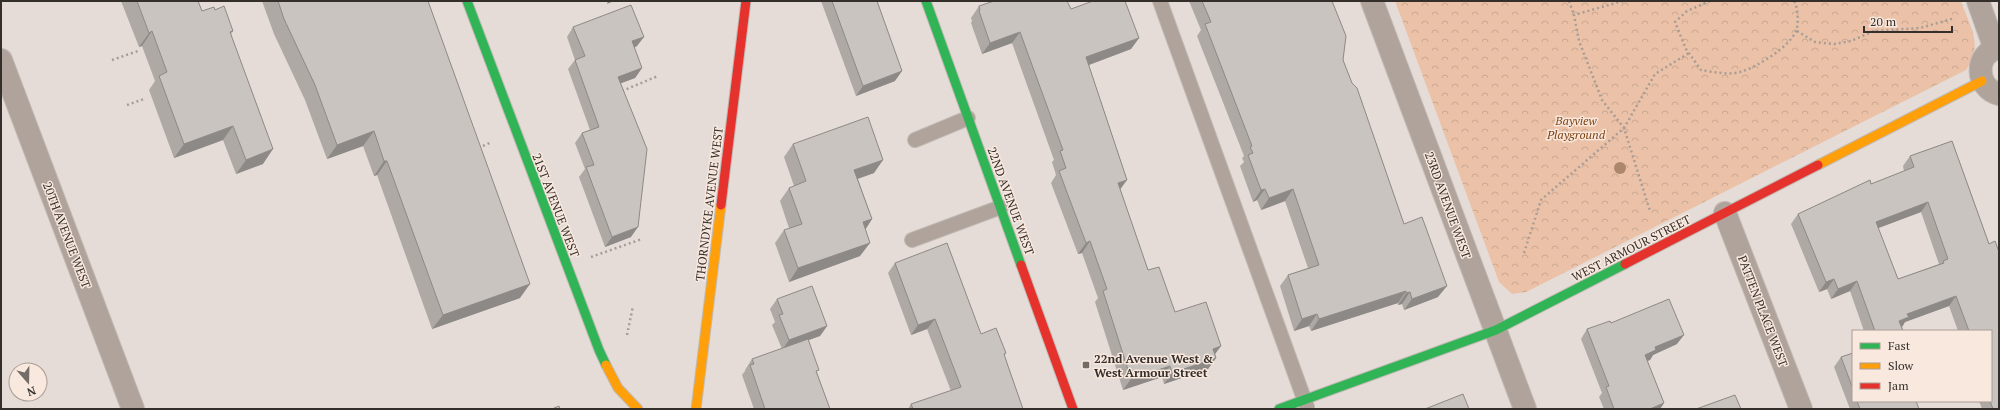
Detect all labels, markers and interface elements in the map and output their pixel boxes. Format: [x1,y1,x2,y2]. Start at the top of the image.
scale bar [1864,8,1952,34]
text: 20 m [1870,14,1897,29]
park label: Bayview Playground [1546,113,1606,142]
street label: THORNDYKE AVENUE WEST [692,125,726,282]
street label: 22ND AVENUE WEST [985,145,1038,258]
street label: 23RD AVENUE WEST [1422,150,1474,261]
street label: 21ST AVENUE WEST [529,151,583,260]
street label: 20TH AVENUE WEST [40,180,94,291]
street label: WEST ARMOUR STREET [1569,211,1693,285]
street label: PATTEN PLACE WEST [1735,253,1791,369]
legend [1852,330,1992,402]
text: Fast [1888,338,1911,353]
place label: 22nd Avenue West & West Armour Street [1094,351,1213,380]
text: Slow [1888,358,1914,373]
marker: 22nd Avenue West & West Armour Street [1081,360,1091,370]
north arrow [8,362,48,402]
text: Jam [1888,378,1909,393]
text: N [24,383,38,400]

